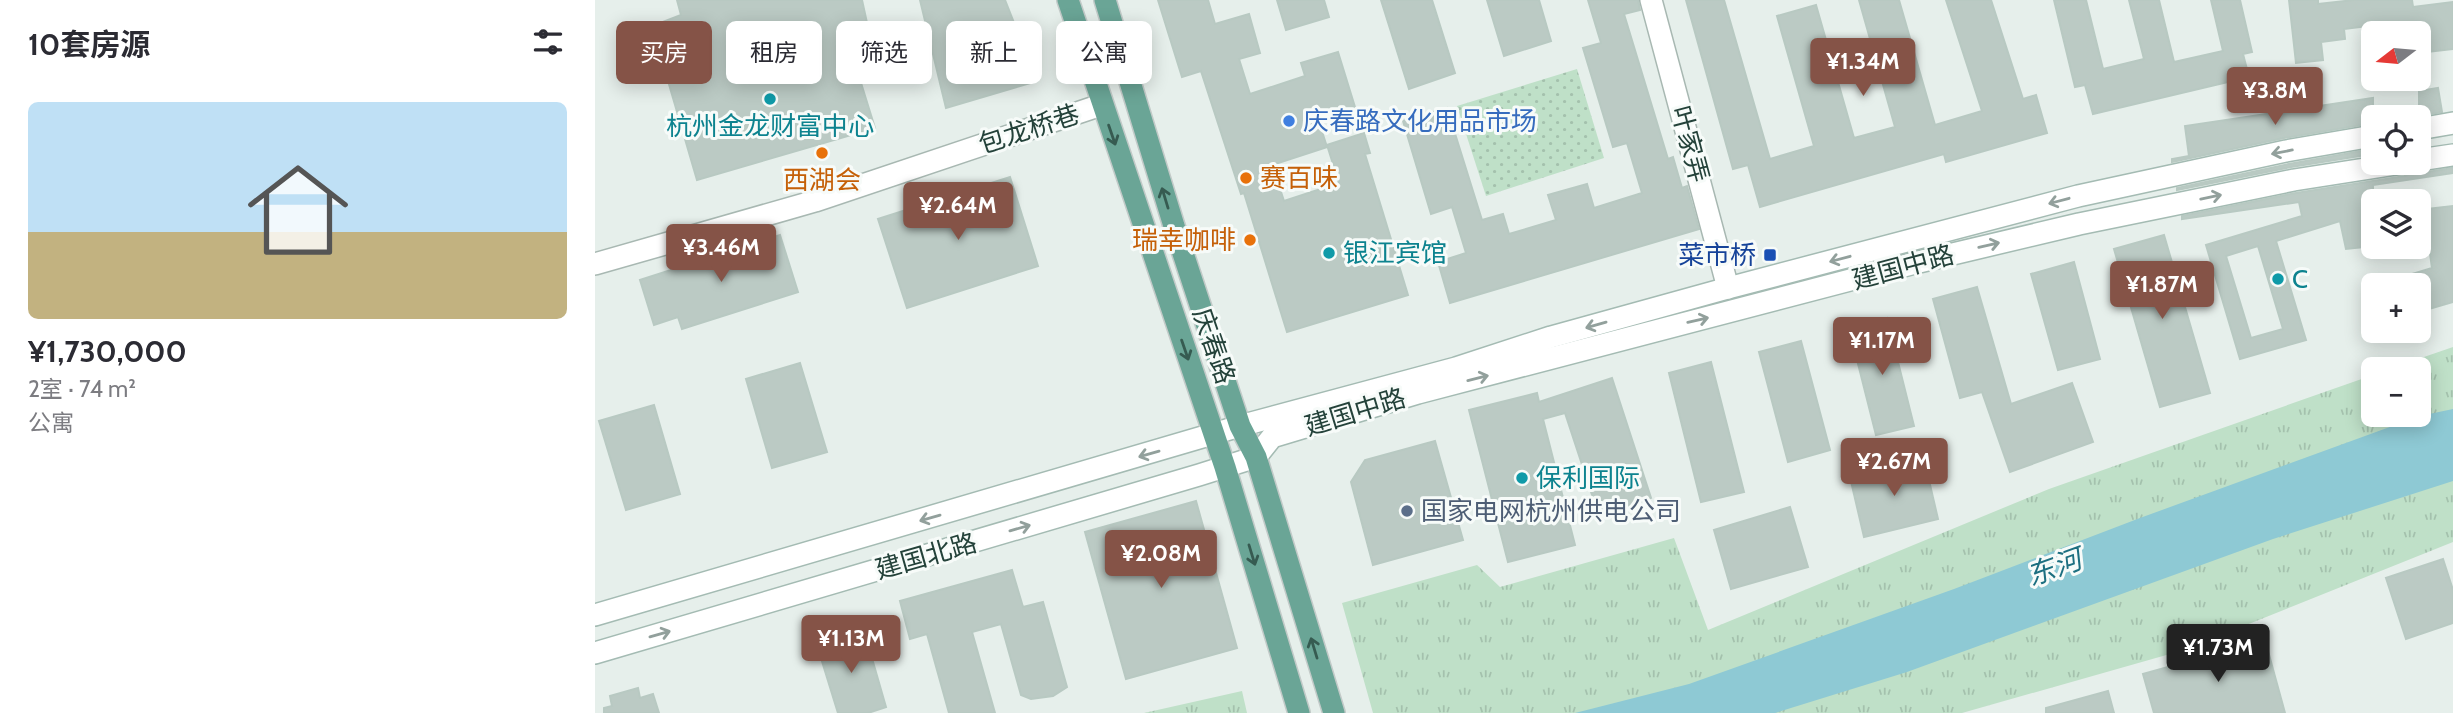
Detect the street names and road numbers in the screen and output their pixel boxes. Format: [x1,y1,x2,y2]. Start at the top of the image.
street label: 包龙桥巷 [975,98,1083,160]
street label: 叶家弄 [1664,102,1716,186]
street label: 建国中路 [1849,238,1957,296]
street label: 庆春路 [1186,304,1242,388]
street label: 建国中路 [1301,381,1409,443]
street label: 建国北路 [872,526,980,586]

